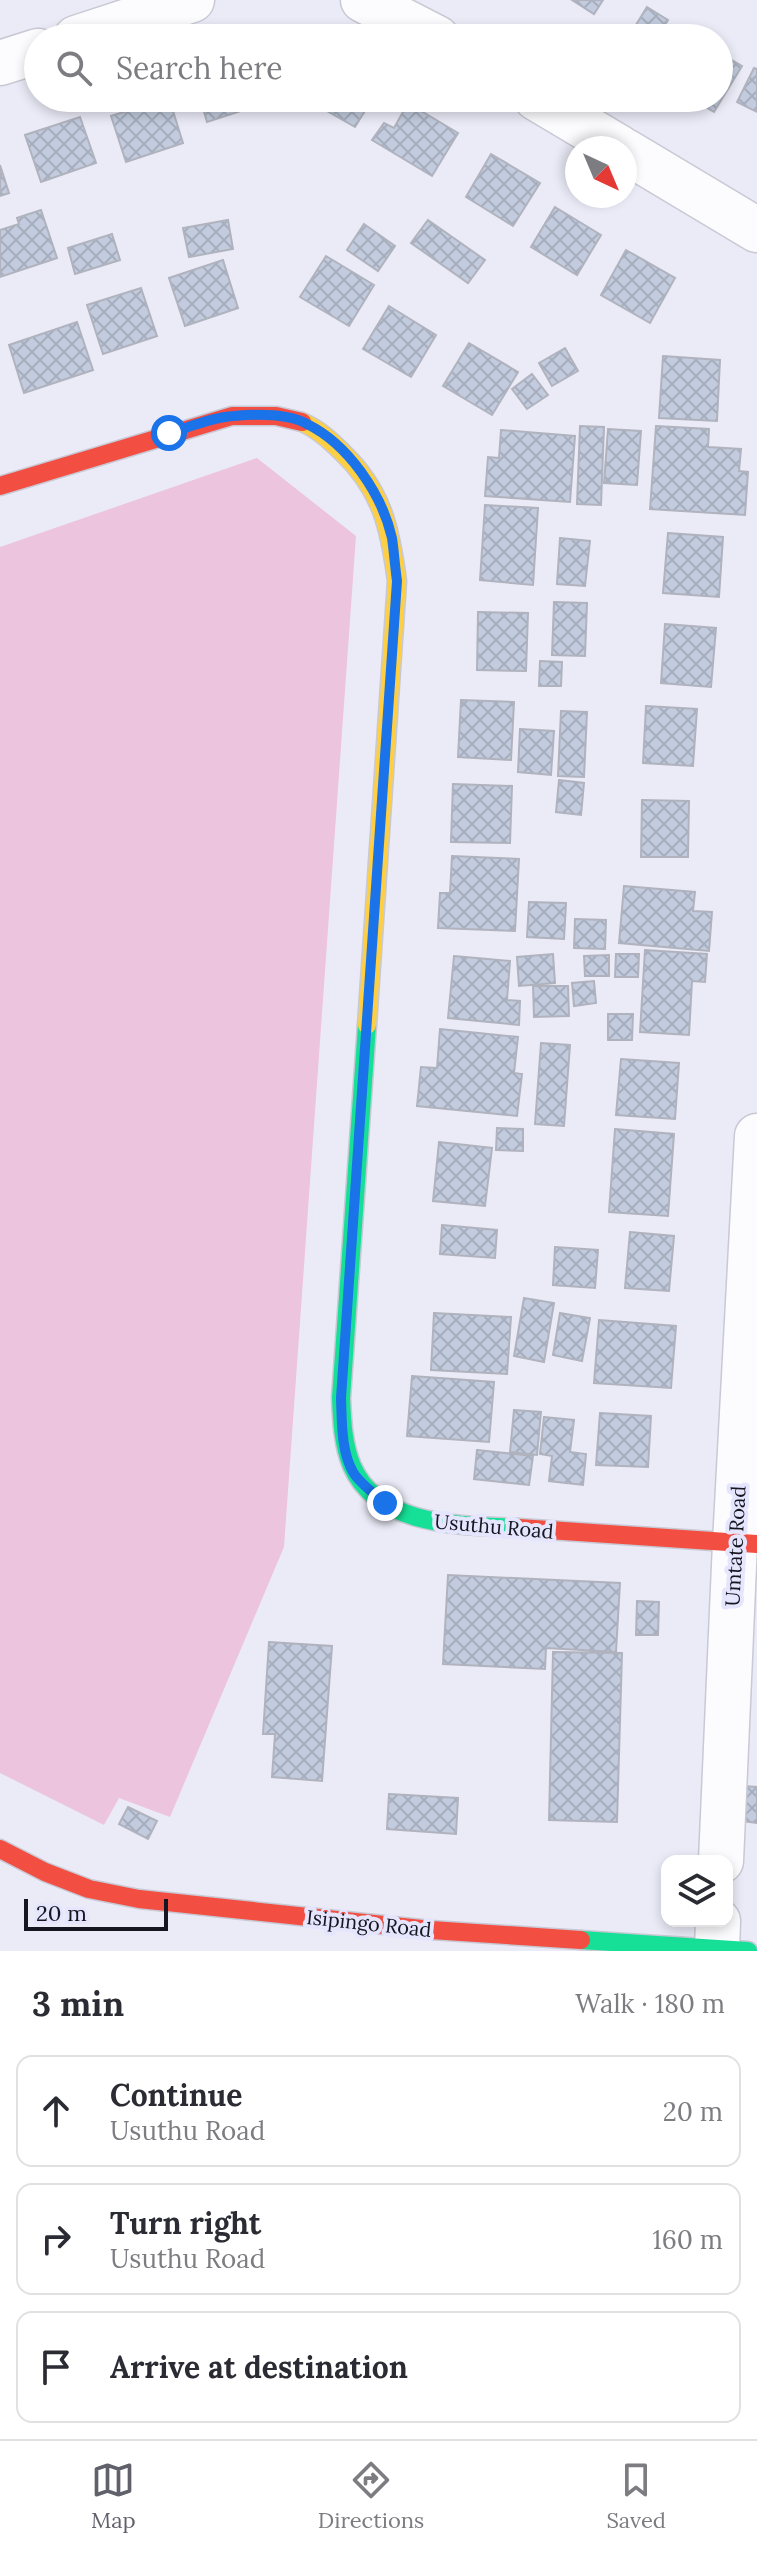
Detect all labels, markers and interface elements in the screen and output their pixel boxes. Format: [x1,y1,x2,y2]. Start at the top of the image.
search box [24,24,733,112]
icon: search [52,46,96,90]
text: Search here [116,49,283,87]
north arrow [565,136,637,208]
route start [151,415,187,451]
route end [367,1485,403,1521]
street label: Umtate Road [719,1485,751,1607]
street label: Usuthu Road [433,1508,555,1544]
map controls [661,1855,733,1927]
button: layers [661,1855,733,1927]
scale bar [24,1895,168,1931]
text: 20 m [36,1899,87,1927]
street label: Isipingo Road [305,1904,433,1942]
text: 3 min [32,1982,124,2025]
text: Walk · 180 m [575,1987,725,2020]
text: Continue [110,2076,242,2114]
icon: ahead [34,2089,78,2133]
text: 20 m [663,2095,723,2128]
text: Usuthu Road [110,2114,265,2147]
text: Turn right [110,2204,261,2242]
icon: right [34,2217,78,2261]
text: 160 m [652,2223,723,2256]
text: Usuthu Road [110,2242,265,2275]
icon: arrive [34,2345,78,2389]
text: Arrive at destination [110,2348,408,2386]
tab: Map [91,2458,136,2534]
tab: Directions [318,2458,424,2534]
tab: Saved [606,2458,666,2534]

